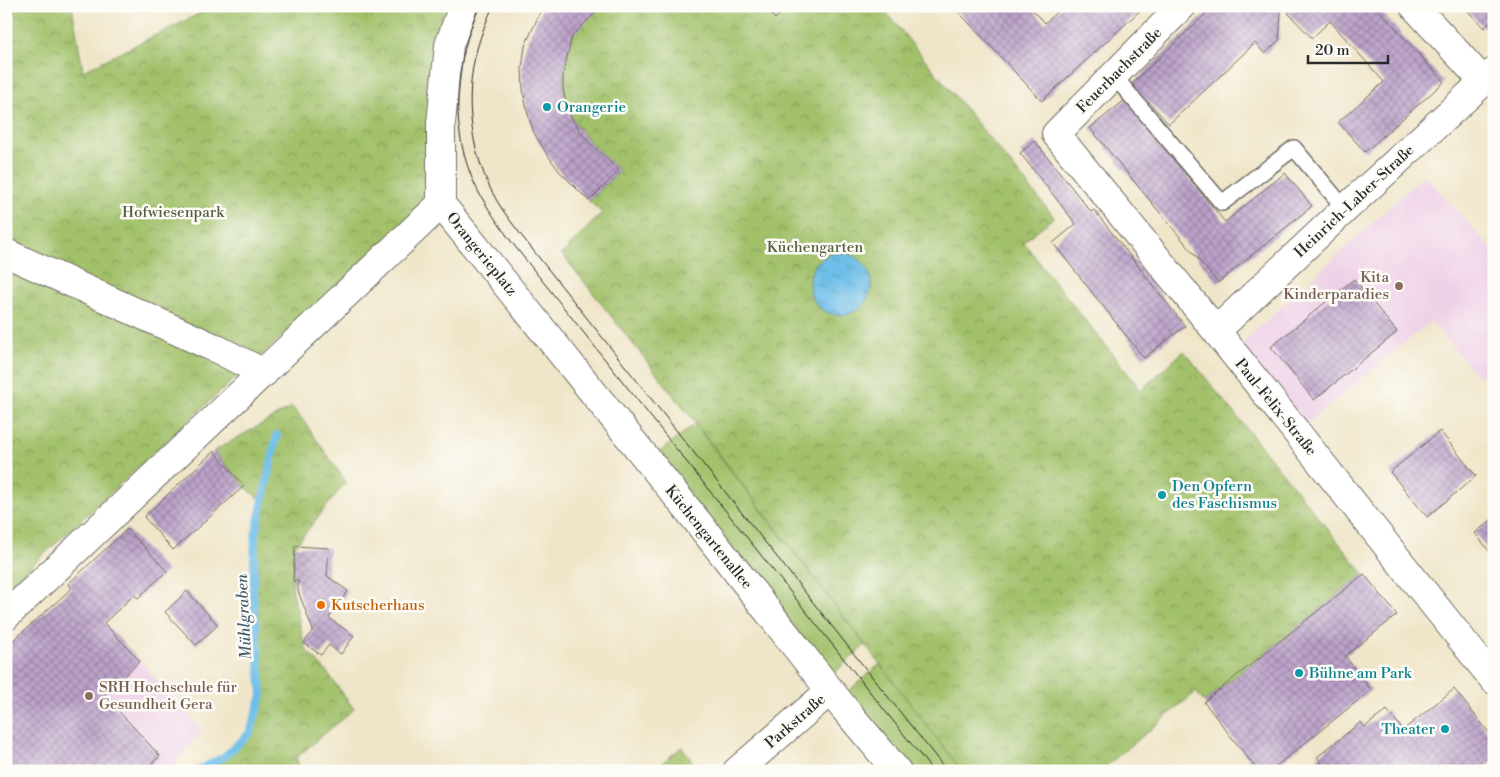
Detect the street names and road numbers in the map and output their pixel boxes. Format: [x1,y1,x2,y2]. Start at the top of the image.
street label: Feuerbachstraße [1073,24,1166,117]
street label: Heinrich-Laber-Straße [1290,141,1418,262]
street label: Orangerieplatz [442,209,521,300]
street label: Paul-Felix-Straße [1231,355,1321,460]
street label: Küchengartenallee [661,482,756,593]
street label: Parkstraße [761,690,829,753]

